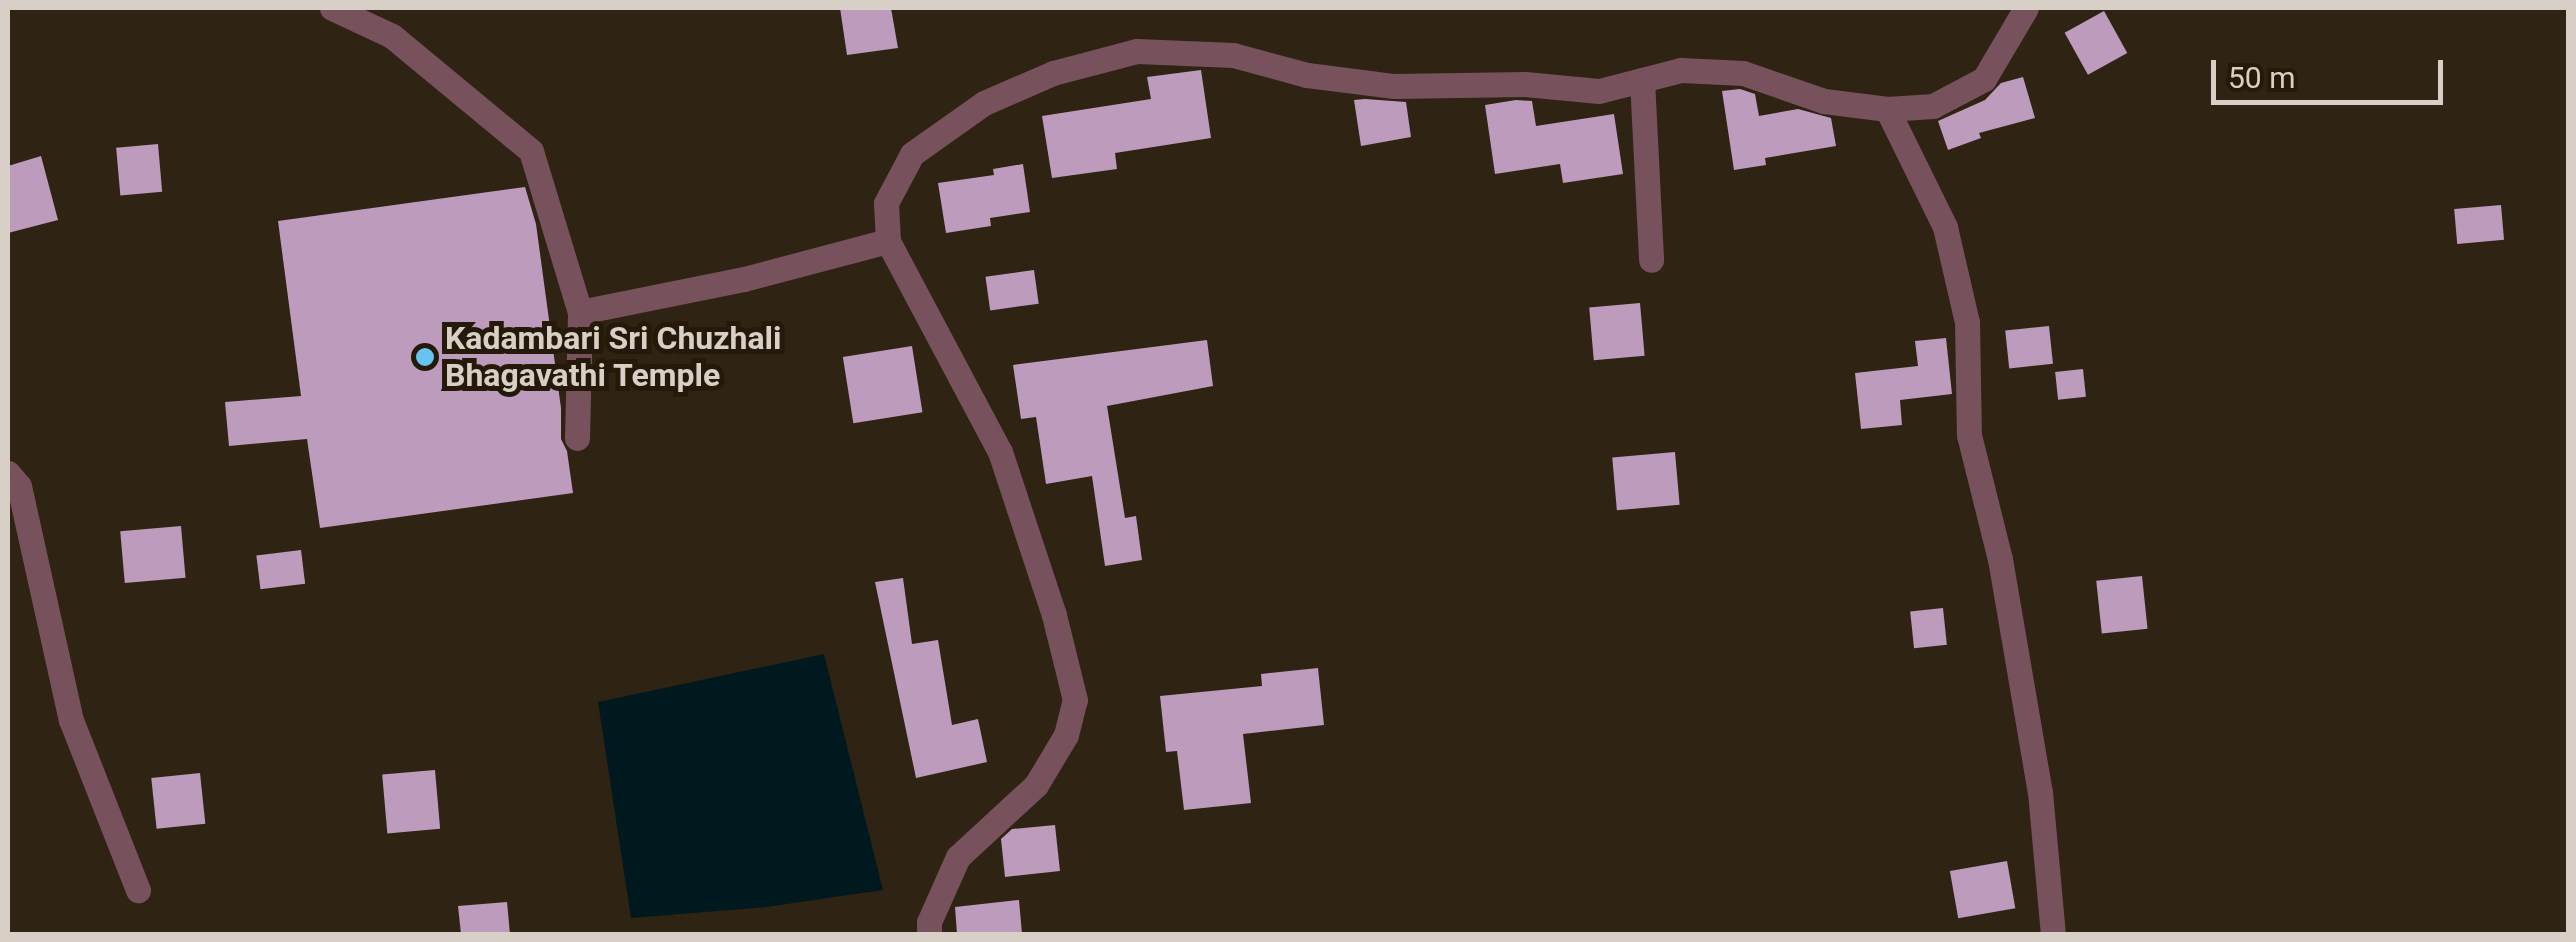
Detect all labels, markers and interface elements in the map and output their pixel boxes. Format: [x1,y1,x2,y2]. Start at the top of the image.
scale bar [2216,40,2448,102]
text: 50 m [2228,60,2295,95]
place label: Kadambari Sri Chuzhali Bhagavathi Temple [445,320,781,395]
marker: Kadambari Sri Chuzhali Bhagavathi Temple [414,346,436,368]

